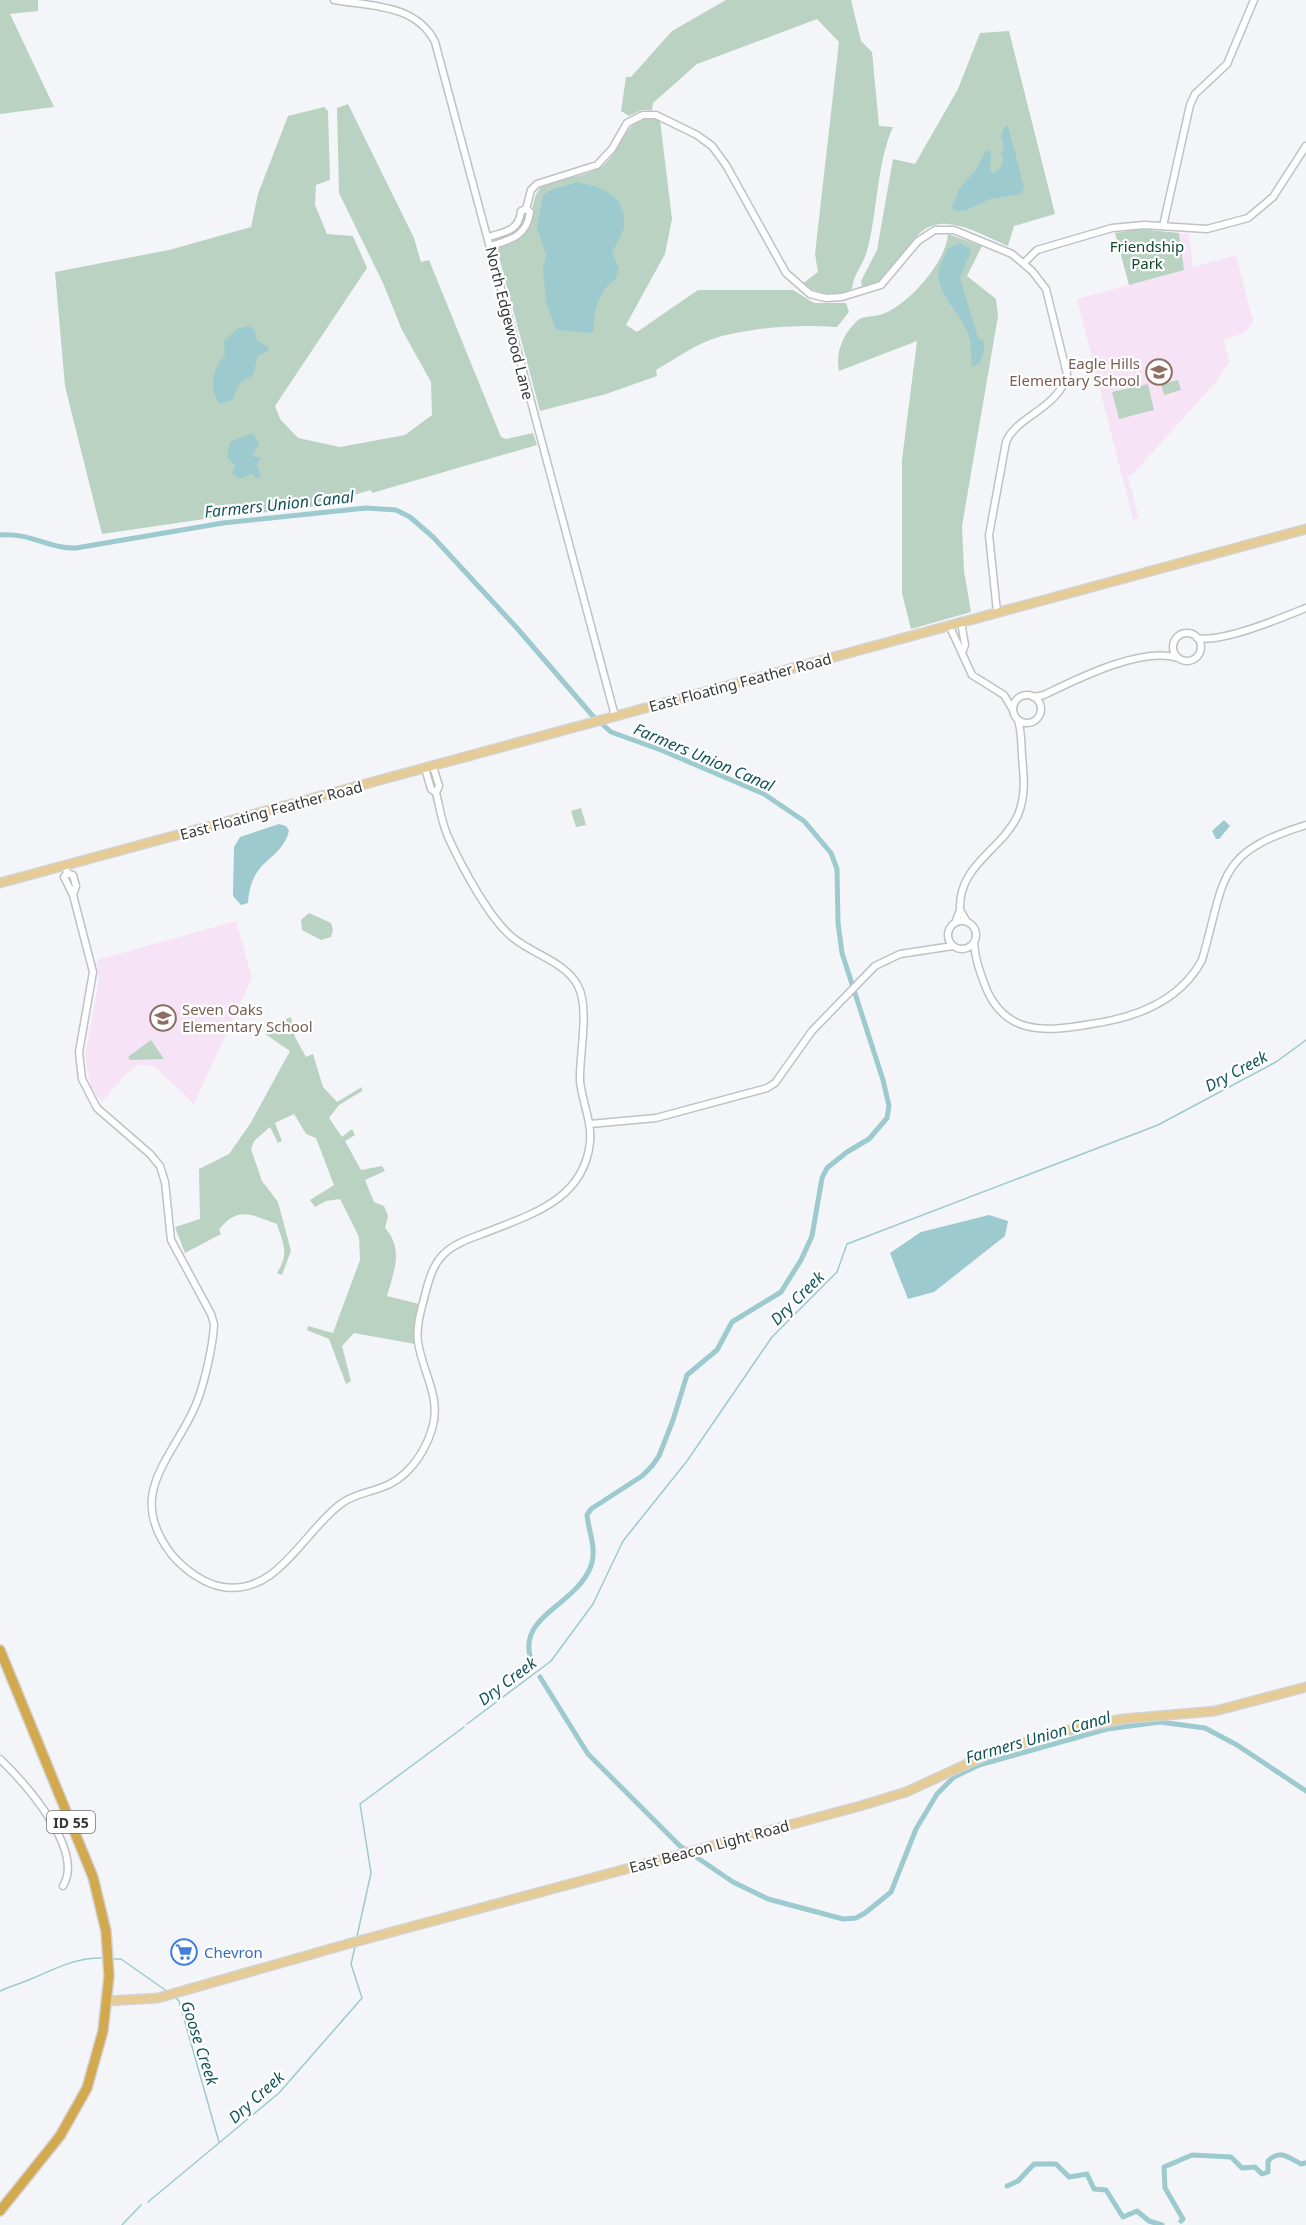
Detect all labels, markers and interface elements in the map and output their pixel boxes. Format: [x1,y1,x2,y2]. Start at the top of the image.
park label: Friendship Park [1110,236,1184,273]
street label: North Edgewood Lane [481,244,539,402]
place label: Eagle Hills Elementary School [1009,353,1140,390]
school or university icon: Eagle Hills Elementary School [1144,357,1174,387]
water label: Farmers Union Canal [203,485,356,523]
street label: East Floating Feather Road [647,648,833,716]
water label: Farmers Union Canal [631,718,778,797]
street label: East Floating Feather Road [178,776,364,844]
place label: Seven Oaks Elementary School [182,999,313,1036]
school or university icon: Seven Oaks Elementary School [148,1003,178,1033]
water label: Dry Creek [1201,1045,1272,1097]
water label: Dry Creek [765,1265,830,1330]
water label: Dry Creek [473,1651,542,1710]
water label: Farmers Union Canal [963,1705,1114,1768]
road number: ID 55 [47,1811,95,1833]
street label: East Beacon Light Road [627,1815,791,1877]
supermarket icon: Chevron [169,1937,199,1967]
place label: Chevron [204,1942,263,1962]
water label: Goose Creek [176,1998,224,2089]
water label: Dry Creek [223,2065,289,2128]

